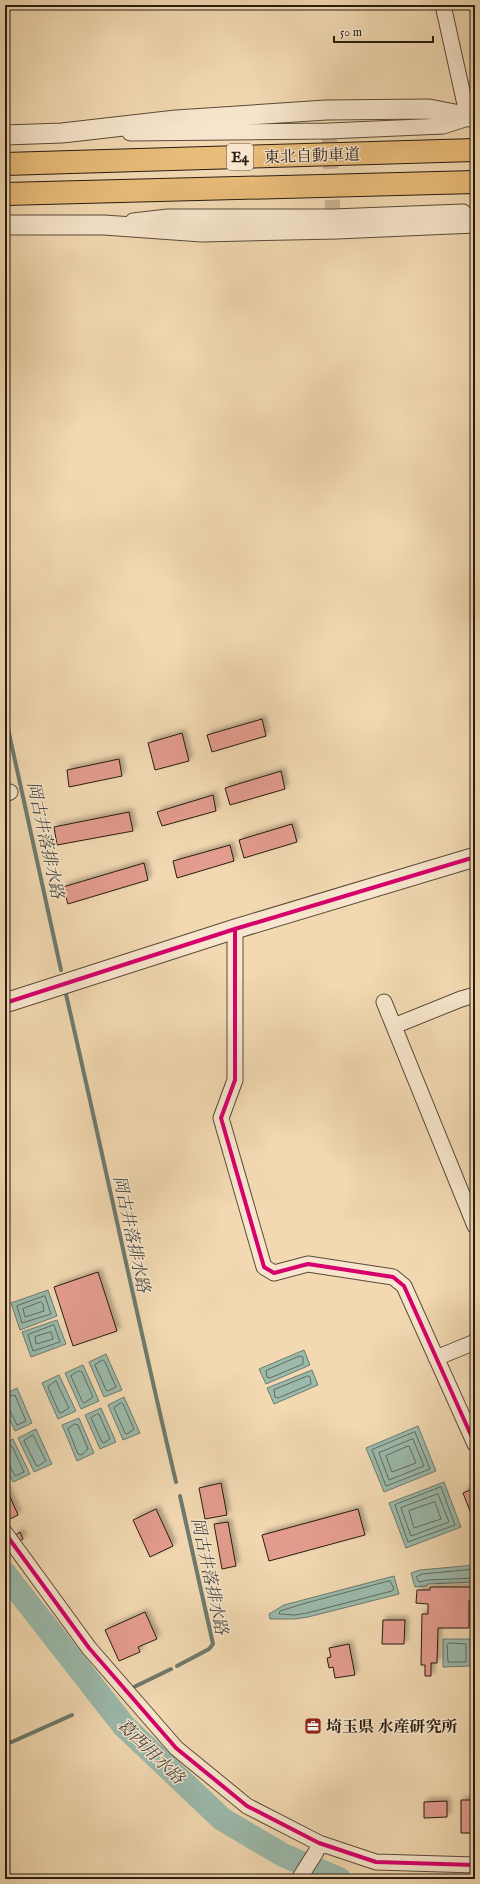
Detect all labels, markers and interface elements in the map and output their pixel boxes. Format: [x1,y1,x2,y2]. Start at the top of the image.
scale bar [334,18,433,44]
text: 50 m [340,25,362,40]
road number: E4 [227,144,253,170]
street label: 東北自動車道 [264,145,360,169]
water label: 岡古井落排水路 [22,780,67,902]
water label: 岡古井落排水路 [108,1174,153,1296]
water label: 岡古井落排水路 [186,1516,231,1638]
water label: 葛西用水路 [112,1715,189,1790]
office icon: 埼玉県 水産研究所 [303,1716,323,1736]
place label: 埼玉県 水産研究所 [326,1718,458,1738]

